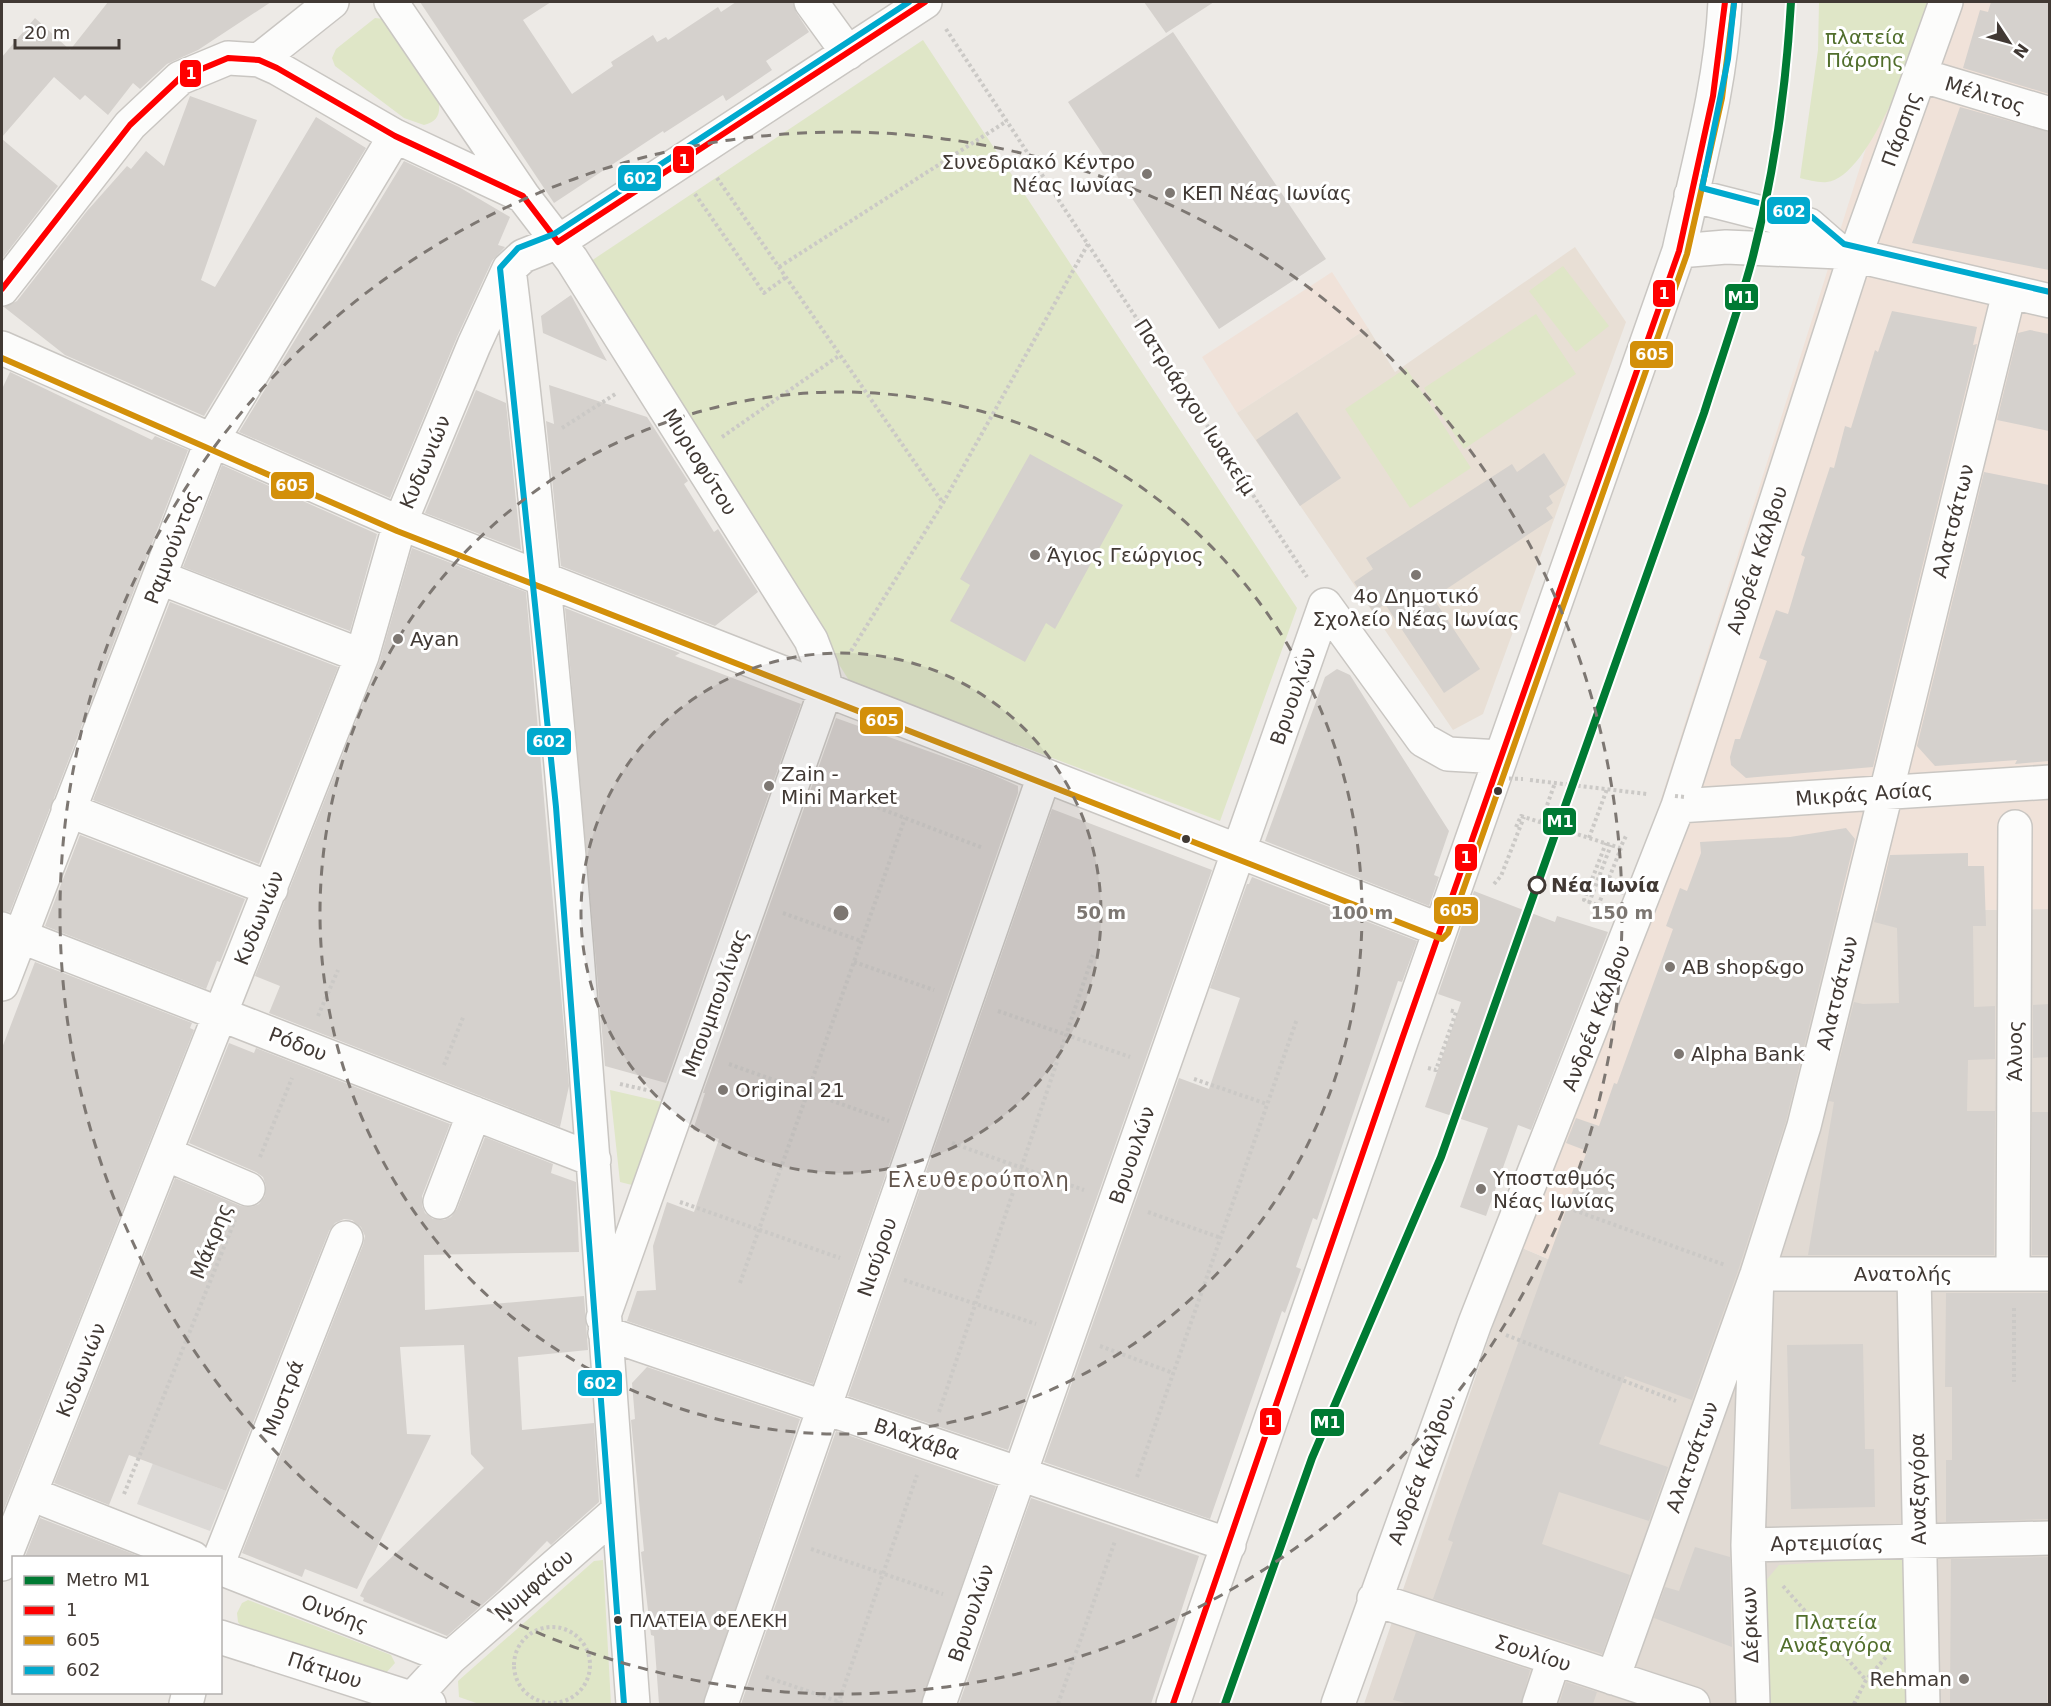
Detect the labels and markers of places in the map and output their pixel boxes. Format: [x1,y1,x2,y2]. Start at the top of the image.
place label: Συνεδριακό Κέντρο Νέας Ιωνίας [941,150,1135,197]
marker: Συνεδριακό Κέντρο Νέας Ιωνίας [1140,167,1154,181]
place label: ΚΕΠ Νέας Ιωνίας [1182,181,1352,205]
marker: ΚΕΠ Νέας Ιωνίας [1163,186,1177,200]
place label: Άγιος Γεώργιος [1047,543,1204,567]
marker: Άγιος Γεώργιος [1028,548,1042,562]
marker: 4ο Δημοτικό Σχολείο Νέας Ιωνίας [1409,568,1423,582]
place label: 4ο Δημοτικό Σχολείο Νέας Ιωνίας [1313,584,1520,631]
place label: Ayan [410,627,459,651]
marker: Ayan [391,632,405,646]
place label: Zain - Mini Market [781,762,897,809]
marker: Zain - Mini Market [762,779,776,793]
unlabelled marker [1492,785,1504,797]
unlabelled marker [1180,833,1192,845]
place label: Νέα Ιωνία [1551,873,1660,897]
marker: Νέα Ιωνία [1528,876,1546,894]
centre of rings [831,903,851,923]
place label: ΑΒ shop&go [1682,955,1804,979]
marker: ΑΒ shop&go [1663,960,1677,974]
place label: Alpha Bank [1691,1042,1805,1066]
marker: Alpha Bank [1672,1047,1686,1061]
place label: Original 21 [735,1078,845,1102]
marker: Original 21 [716,1083,730,1097]
place label: Υποσταθμός Νέας Ιωνίας [1492,1166,1616,1213]
marker: Υποσταθμός Νέας Ιωνίας [1474,1182,1488,1196]
place label: ΠΛΑΤΕΙΑ ΦΕΛΕΚΗ [629,1610,787,1631]
marker: ΠΛΑΤΕΙΑ ΦΕΛΕΚΗ [612,1614,624,1626]
place label: Rehman [1870,1667,1952,1691]
marker: Rehman [1957,1672,1971,1686]

